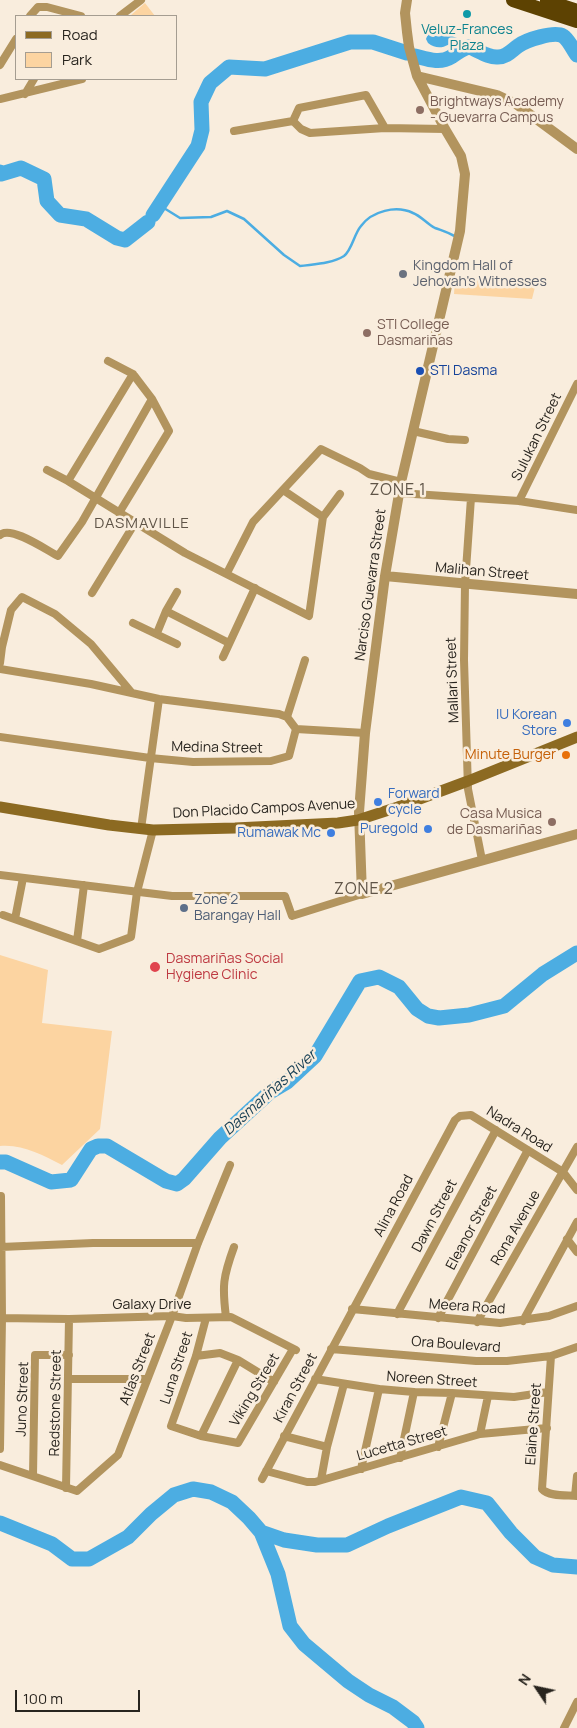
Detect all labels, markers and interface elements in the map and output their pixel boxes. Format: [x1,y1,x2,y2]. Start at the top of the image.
marker: Veluz-Frances Plaza [461,8,473,20]
legend [15,15,178,80]
place label: Veluz-Frances Plaza [421,22,513,54]
text: Road [62,24,98,45]
text: Park [62,49,92,70]
place label: Brightways Academy - Guevarra Campus [430,94,564,126]
marker: Brightways Academy - Guevarra Campus [414,104,426,116]
place label: Kingdom Hall of Jehovah's Witnesses [413,258,547,290]
marker: Kingdom Hall of Jehovah's Witnesses [397,268,409,280]
place label: STI College Dasmariñas [377,317,453,350]
marker: STI College Dasmariñas [361,327,373,339]
place label: STI Dasma [430,363,497,379]
marker: STI Dasma [414,365,426,377]
street label: Sulukan Street [509,390,565,484]
district label: ZONE 1 [369,481,427,501]
street label: Narciso Guevarra Street [352,508,390,662]
district label: DASMAVILLE [93,515,191,533]
street label: Malihan Street [434,560,530,584]
street label: Mallari Street [443,637,463,723]
place label: IU Korean Store [496,707,557,740]
marker: IU Korean Store [561,717,573,729]
street label: Medina Street [171,739,263,757]
place label: Minute Burger [465,747,556,763]
marker: Minute Burger [560,749,572,761]
place label: Forward cycle [388,786,439,819]
street label: Don Placido Campos Avenue [172,796,356,822]
marker: Forward cycle [372,796,384,808]
place label: Casa Musica de Dasmariñas [447,806,542,839]
marker: Casa Musica de Dasmariñas [546,816,558,828]
place label: Puregold [360,821,418,837]
marker: Puregold [422,823,434,835]
place label: Rumawak Mc [237,825,321,841]
marker: Rumawak Mc [325,827,337,839]
district label: ZONE 2 [333,880,395,900]
place label: Zone 2 Barangay Hall [194,892,281,924]
marker: Zone 2 Barangay Hall [178,902,190,914]
place label: Dasmariñas Social Hygiene Clinic [166,951,284,984]
marker: Dasmariñas Social Hygiene Clinic [148,960,162,974]
water label: Dasmariñas River [220,1047,320,1139]
street label: Nadra Road [483,1103,555,1157]
street label: Alina Road [371,1172,417,1240]
street label: Dawn Street [409,1177,461,1255]
street label: Eleanor Street [443,1183,501,1273]
street label: Rona Avenue [488,1187,544,1269]
street label: Meera Road [428,1296,506,1318]
street label: Galaxy Drive [113,1297,191,1313]
street label: Atlas Street [116,1330,160,1408]
street label: Luna Street [157,1330,197,1406]
street label: Ora Boulevard [411,1333,501,1357]
street label: Redstone Street [47,1350,65,1456]
street label: Viking Street [227,1350,283,1430]
street label: Kiran Street [271,1350,321,1426]
street label: Juno Street [13,1361,33,1437]
street label: Noreen Street [386,1368,478,1392]
street label: Elaine Street [523,1382,545,1466]
street label: Lucetta Street [355,1423,449,1465]
north arrow [512,1663,562,1713]
text: N [513,1670,535,1689]
scale bar [18,1680,142,1712]
text: 100 m [23,1688,63,1709]

